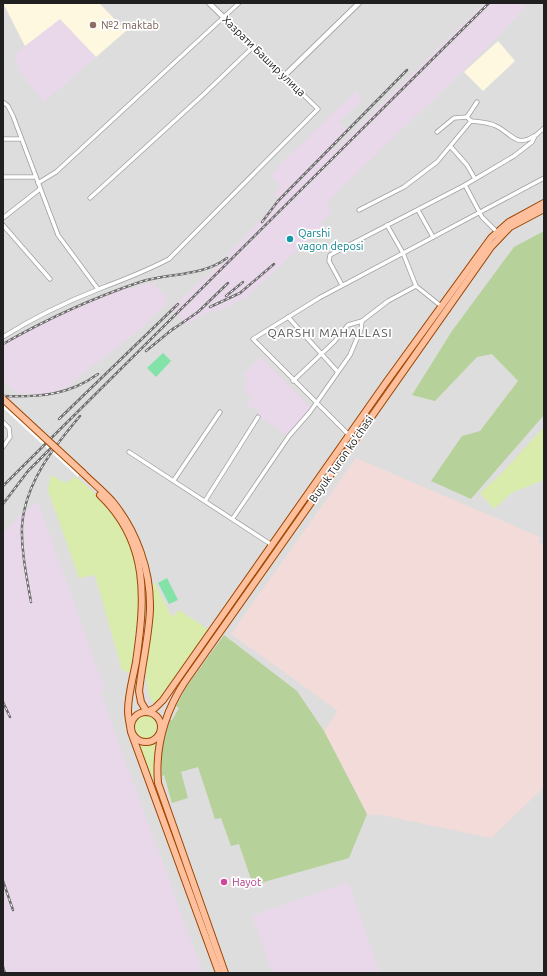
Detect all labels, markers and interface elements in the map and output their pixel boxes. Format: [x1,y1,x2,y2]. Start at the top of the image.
street label: Хазрати Башир улица [220,13,308,99]
place label: №2 maktab [101,19,159,31]
marker: №2 maktab [88,20,98,30]
place label: Qarshi vagon deposi [298,227,363,252]
marker: Qarshi vagon deposi [285,234,295,244]
district label: QARSHI MAHALLASI [267,326,393,339]
street label: Buyuk Turon ko'chasi [307,413,375,505]
place label: Hayot [232,876,262,888]
marker: Hayot [219,877,229,887]

